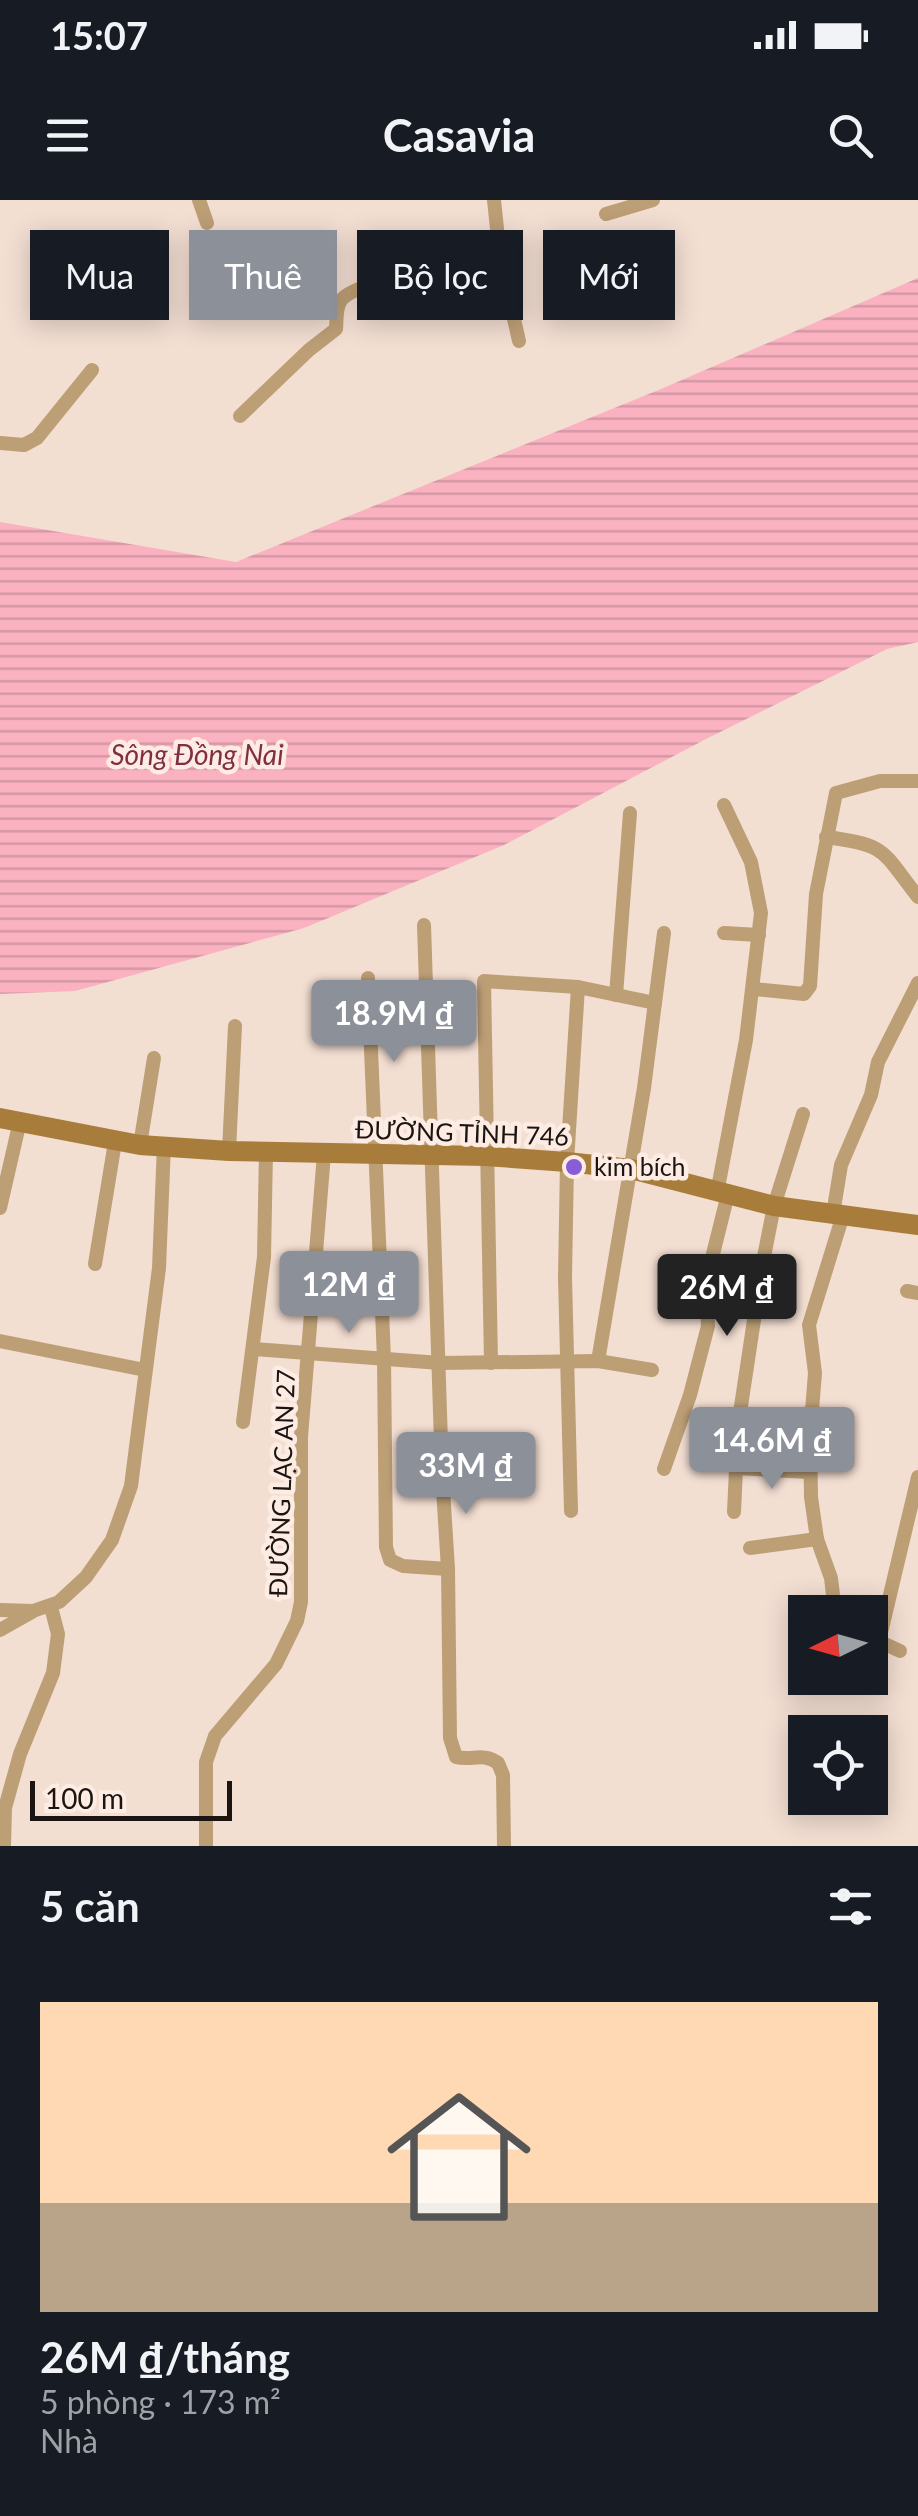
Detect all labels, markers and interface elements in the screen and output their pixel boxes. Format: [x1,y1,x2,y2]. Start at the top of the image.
text: 15:07 [50,12,148,58]
icon: menu [40,108,95,163]
text: Casavia [383,108,535,162]
icon: search [823,108,878,163]
chip: Mua [30,230,169,320]
chip: Thuê [189,230,337,320]
chip: Bộ lọc [357,230,523,320]
chip: Mới [543,230,675,320]
water label: Sông Đồng Nai [110,737,284,771]
pin: 18.9M ₫ [302,980,486,1065]
text: 18.9M ₫ [333,993,455,1032]
street label: ĐƯỜNG TỈNH 746 [355,1113,569,1151]
place label: kim bích [594,1151,686,1181]
marker: kim bích [563,1156,585,1178]
pin: 12M ₫ [279,1251,419,1336]
pin: 26M ₫ [657,1254,797,1339]
text: 12M ₫ [302,1264,396,1303]
text: 26M ₫ [680,1267,774,1306]
street label: ĐƯỜNG LẠC AN 27 [262,1369,300,1597]
pin: 14.6M ₫ [680,1407,864,1492]
text: 14.6M ₫ [711,1420,833,1459]
pin: 33M ₫ [396,1432,536,1517]
text: 33M ₫ [419,1445,513,1484]
north arrow [788,1595,888,1695]
map controls [788,1595,888,1815]
button: locate [788,1715,888,1815]
scale bar [30,1776,232,1820]
text: 100 m [45,1781,124,1815]
icon: filters [823,1879,878,1934]
text: 5 căn [40,1881,140,1931]
icon: home [369,2067,549,2247]
text: 26M ₫/tháng [40,2332,290,2382]
text: 5 phòng · 173 m² [40,2382,281,2421]
text: Nhà [40,2421,98,2460]

